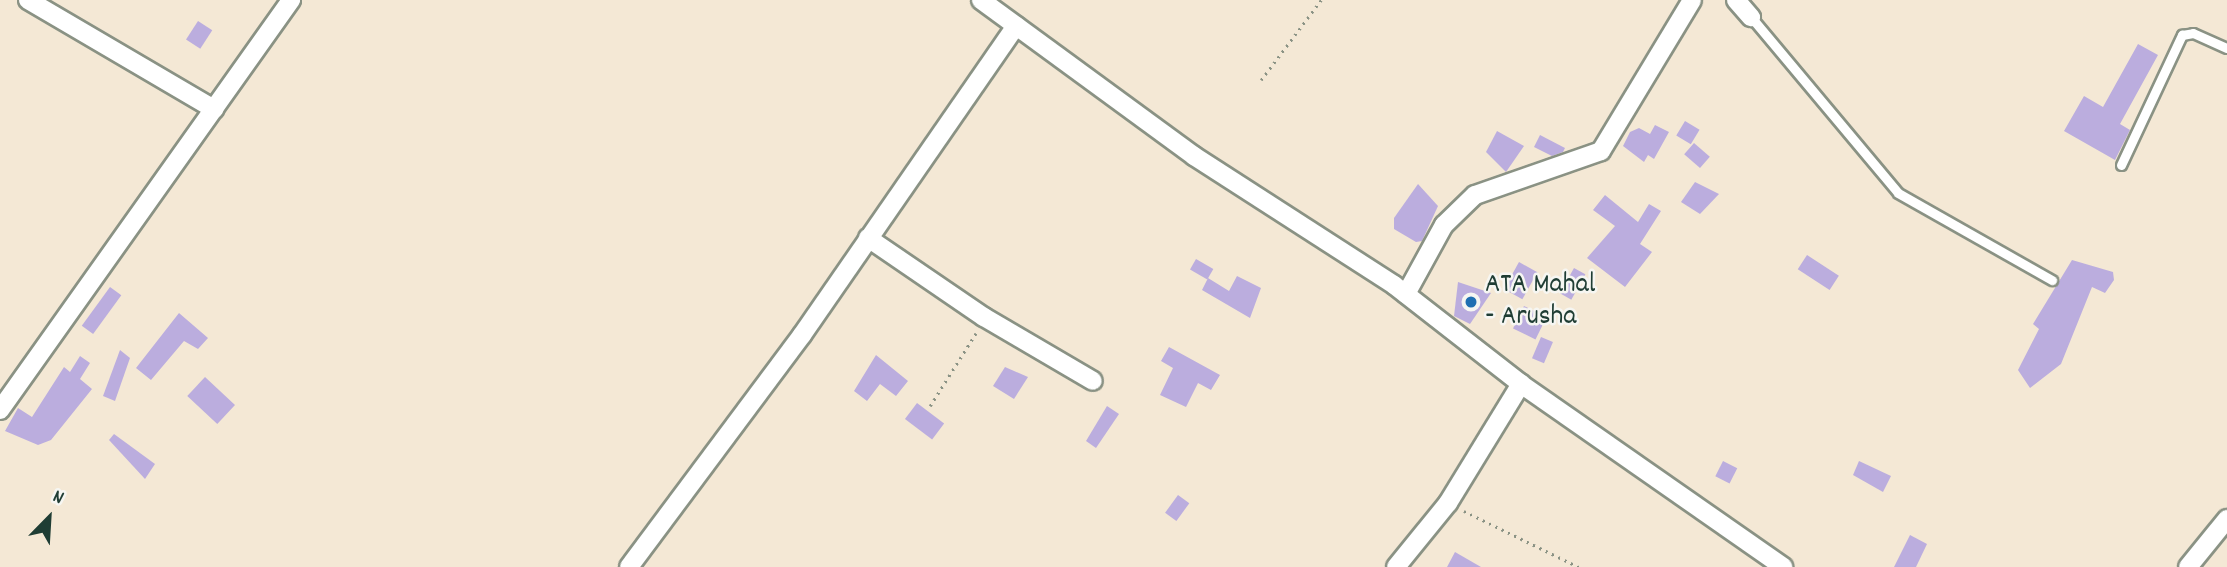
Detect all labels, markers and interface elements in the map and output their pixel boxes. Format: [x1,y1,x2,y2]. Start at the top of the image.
place label: ATA Mahal - Arusha [1485,269,1595,335]
marker: ATA Mahal - Arusha [1463,294,1479,310]
north arrow [14,483,84,553]
text: N [48,484,68,513]

